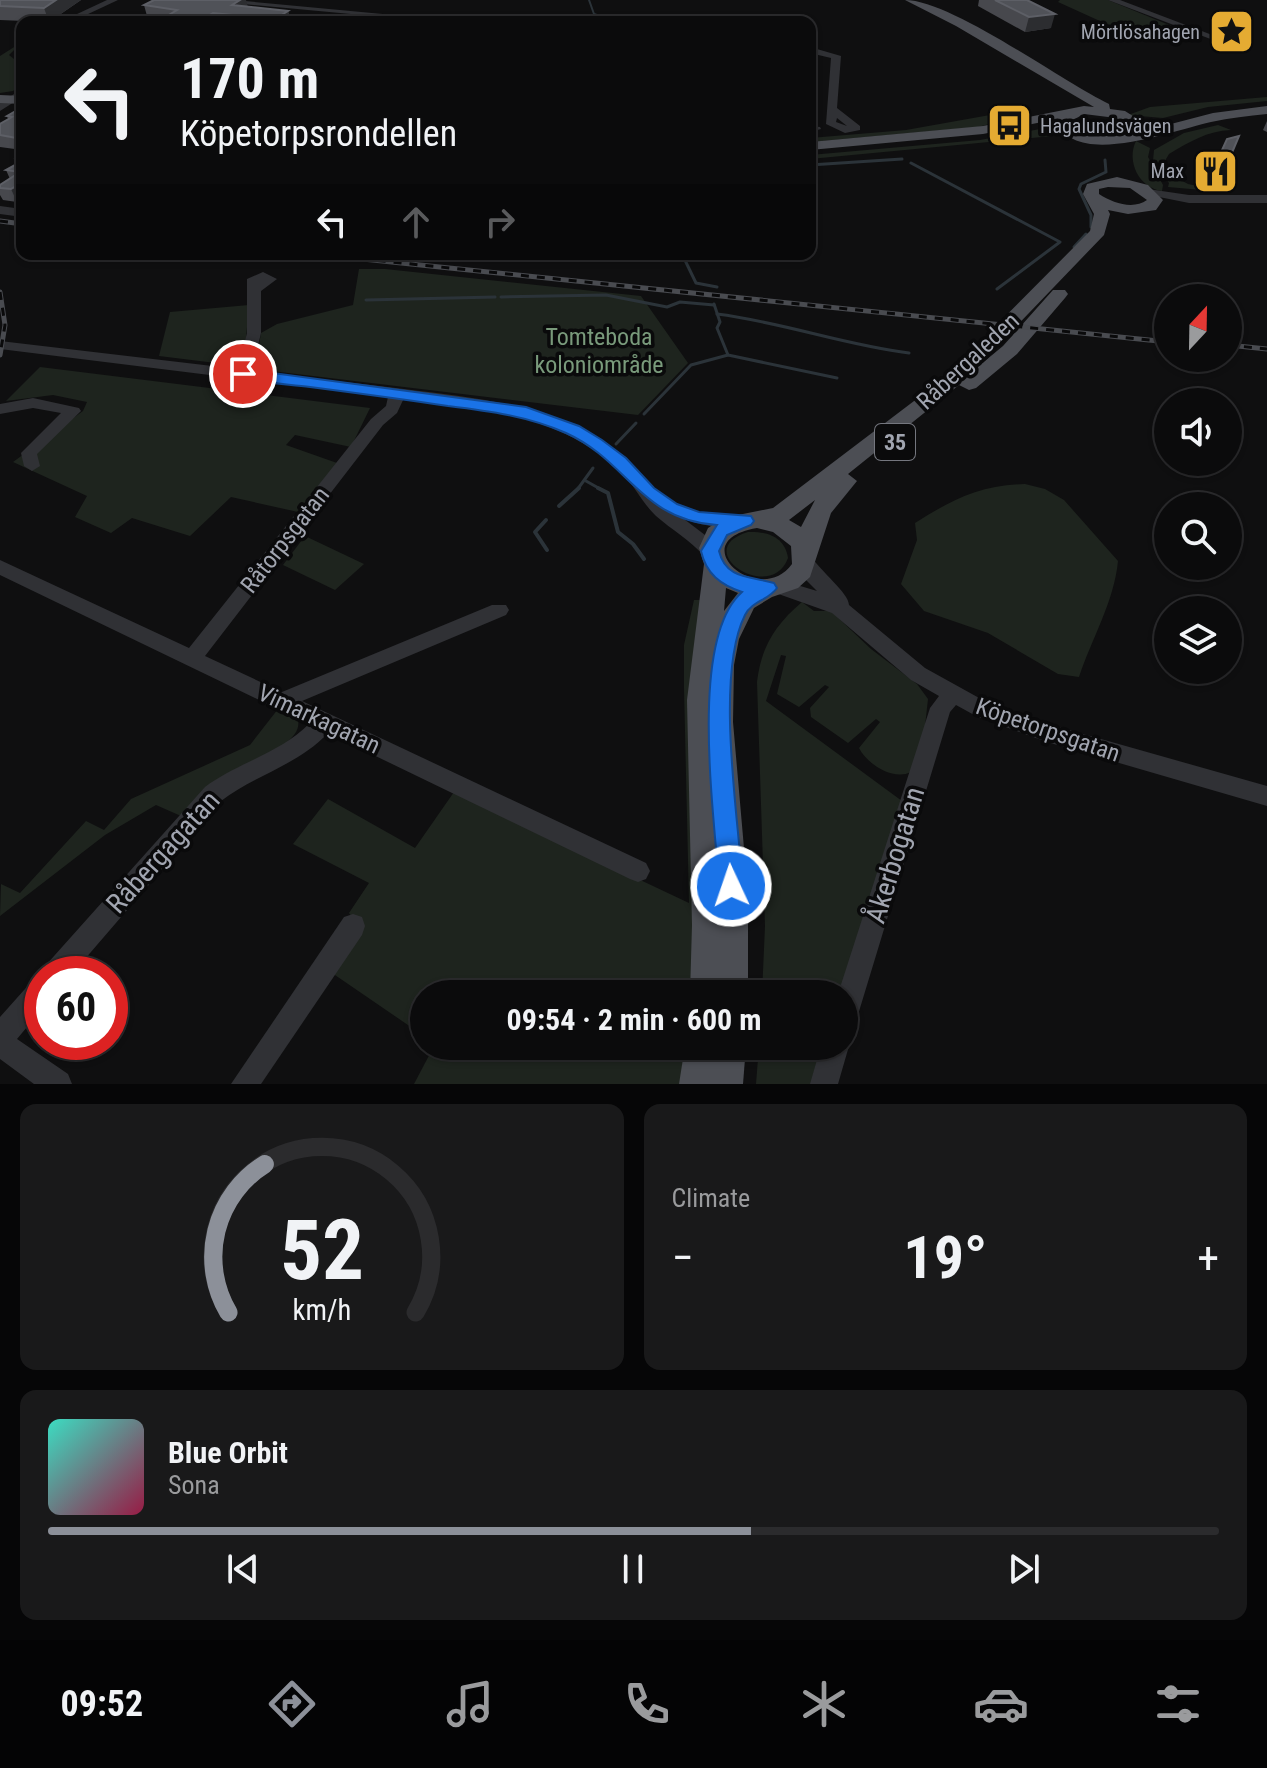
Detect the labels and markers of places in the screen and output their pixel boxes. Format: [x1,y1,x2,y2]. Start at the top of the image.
place icon: Mörtlösahagen [1207,8,1255,56]
place label: Mörtlösahagen [1081,20,1200,44]
bus stop icon: Hagalundsvägen [985,102,1033,150]
place label: Hagalundsvägen [1040,114,1171,138]
restaurant icon: Max [1191,147,1239,195]
place label: Max [1151,159,1184,183]
pin [209,340,277,408]

